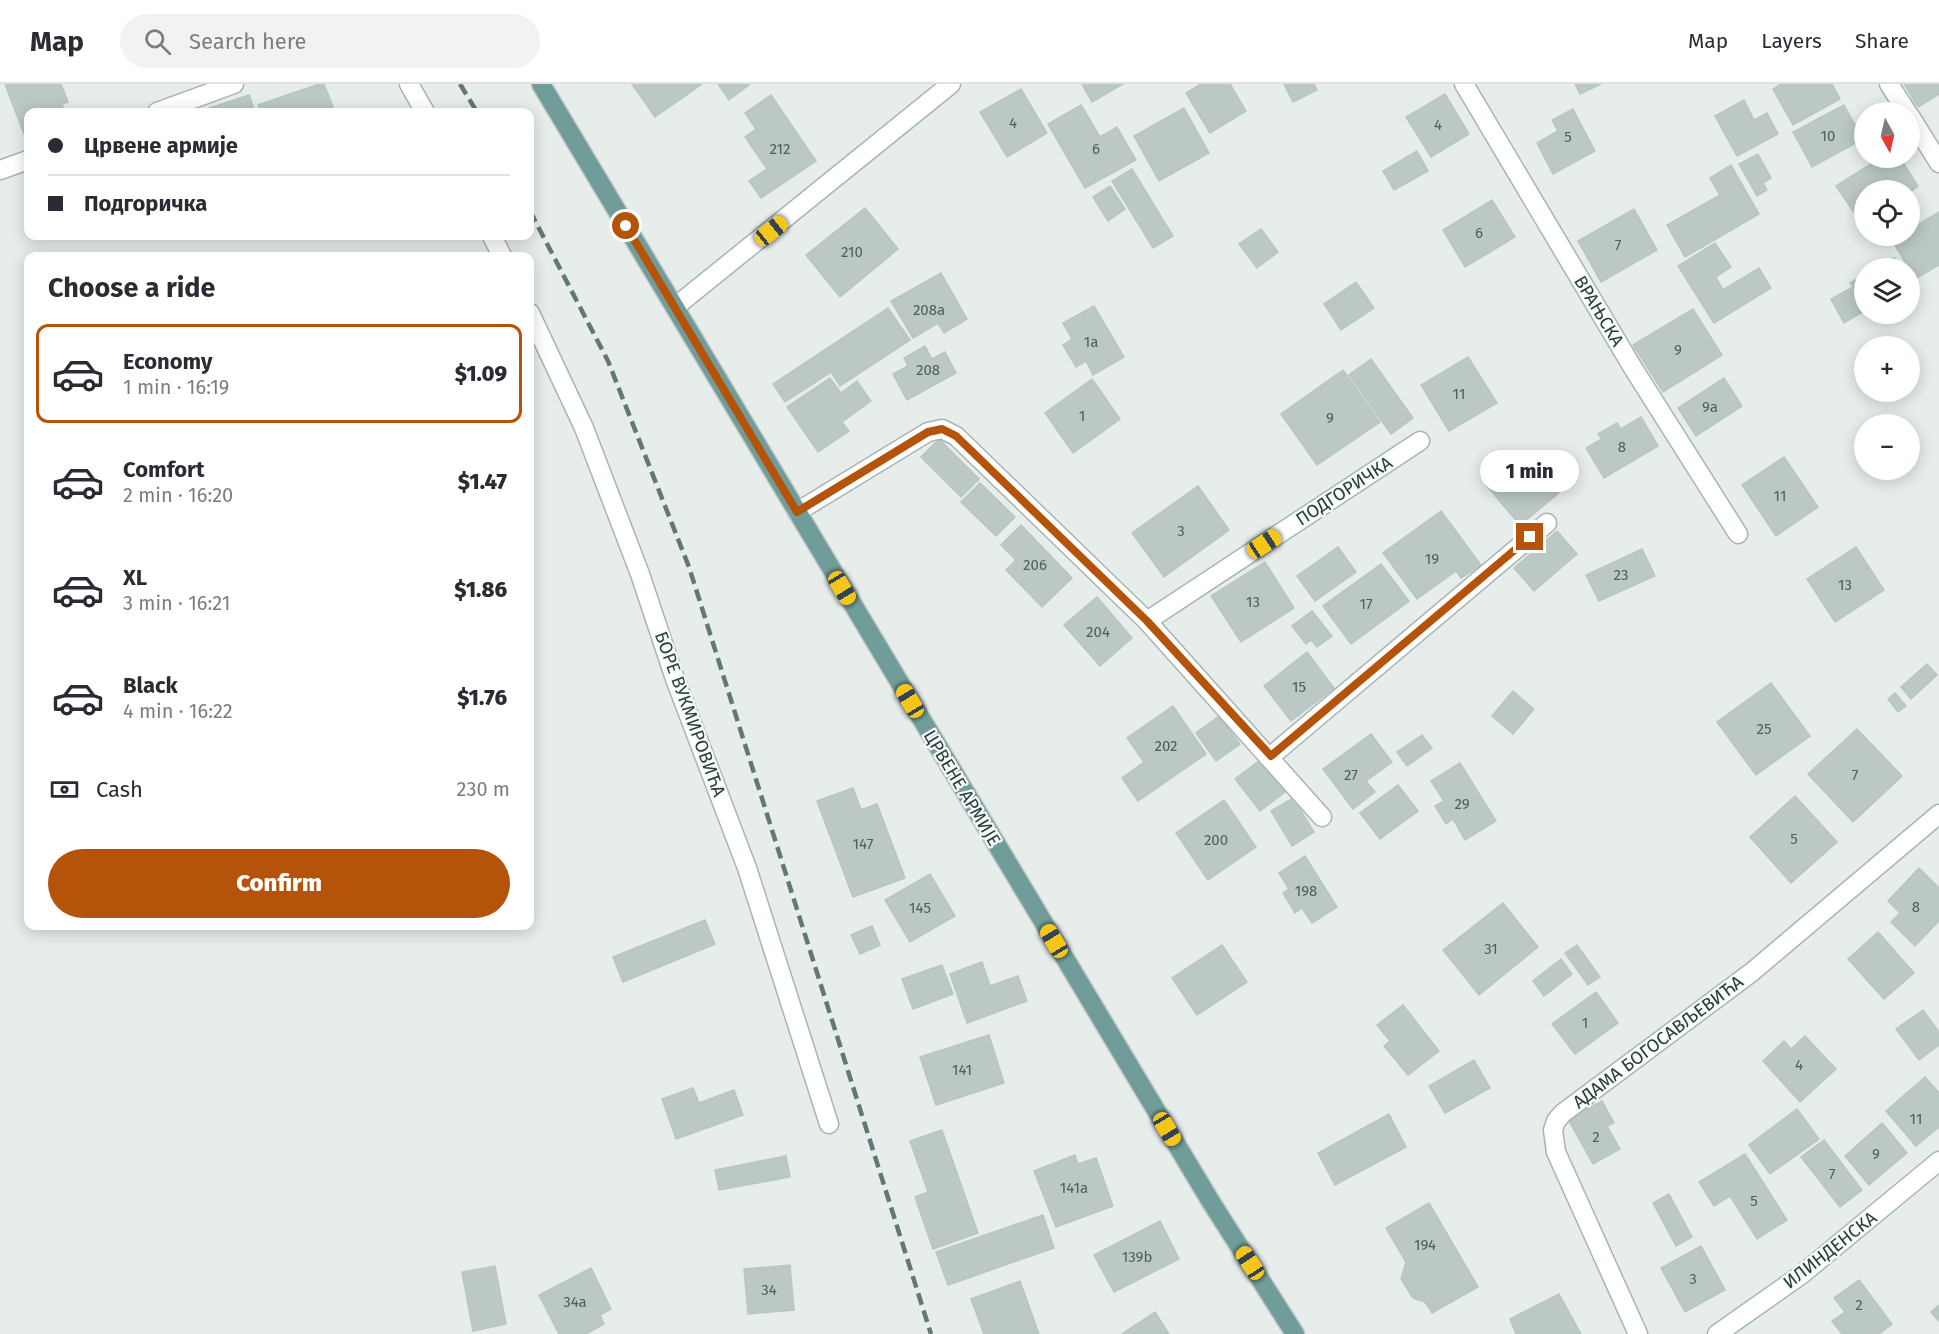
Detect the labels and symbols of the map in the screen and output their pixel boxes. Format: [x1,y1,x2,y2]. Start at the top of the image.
north arrow [1854,102,1920,168]
house number: 4 [1009,114,1017,132]
house number: 4 [1434,116,1442,134]
house number: 10 [1821,127,1835,145]
house number: 5 [1564,128,1572,146]
house number: 212 [770,140,790,158]
house number: 6 [1092,140,1100,158]
route start [612,212,639,239]
car [751,213,791,249]
house number: 6 [1475,224,1483,242]
house number: 7 [1615,236,1622,254]
house number: 210 [841,243,863,261]
street label: ВРАЊСКА [1569,272,1629,351]
house number: 208a [913,301,945,319]
house number: 1a [1084,333,1098,351]
house number: 9 [1674,341,1682,359]
house number: 208 [916,361,940,379]
house number: 11 [1453,385,1465,403]
house number: 9a [1702,398,1718,416]
house number: 1 [1079,407,1085,425]
house number: 9 [1326,409,1334,427]
house number: 8 [1618,438,1626,456]
callout: 1 min [1480,450,1580,492]
street label: ПОДГОРИЧКА [1292,451,1397,530]
house number: 11 [1774,487,1786,505]
house number: 3 [1177,522,1185,540]
route end [1516,523,1543,550]
car [1244,527,1284,561]
house number: 19 [1425,550,1439,568]
house number: 206 [1023,556,1047,574]
house number: 23 [1614,566,1628,584]
car [825,568,859,608]
house number: 13 [1838,576,1852,594]
house number: 13 [1246,593,1260,611]
house number: 17 [1359,595,1373,613]
house number: 204 [1086,623,1110,641]
street label: БОРЕ ВУКМИРОВИЋА [650,628,730,800]
house number: 15 [1292,678,1306,696]
car [893,681,927,721]
house number: 25 [1757,720,1771,738]
street label: ЦРВЕНЕ АРМИЈЕ [919,726,1005,850]
house number: 202 [1154,737,1178,755]
house number: 27 [1344,766,1358,784]
house number: 7 [1852,766,1859,784]
house number: 29 [1454,795,1470,813]
house number: 5 [1790,830,1798,848]
house number: 200 [1204,831,1228,849]
house number: 147 [853,835,874,853]
house number: 198 [1295,882,1317,900]
house number: 8 [1912,898,1920,916]
house number: 145 [909,899,931,917]
car [1037,921,1071,961]
house number: 31 [1484,940,1498,958]
street label: АДАМА БОГОСАВЉЕВИЋА [1568,970,1748,1113]
house number: 1 [1582,1014,1588,1032]
house number: 4 [1795,1056,1803,1074]
house number: 141 [952,1061,972,1079]
car [1150,1109,1184,1149]
house number: 11 [1910,1110,1922,1128]
house number: 2 [1592,1128,1600,1146]
house number: 9 [1872,1145,1880,1163]
house number: 7 [1829,1165,1836,1183]
house number: 141a [1060,1179,1088,1197]
house number: 5 [1750,1192,1758,1210]
street label: ИЛИНДЕНСКА [1779,1206,1882,1293]
house number: 194 [1414,1236,1436,1254]
car [1233,1243,1267,1283]
house number: 139b [1122,1248,1152,1266]
house number: 3 [1689,1270,1697,1288]
house number: 34 [761,1281,777,1299]
house number: 34a [563,1293,587,1311]
house number: 2 [1855,1296,1863,1314]

